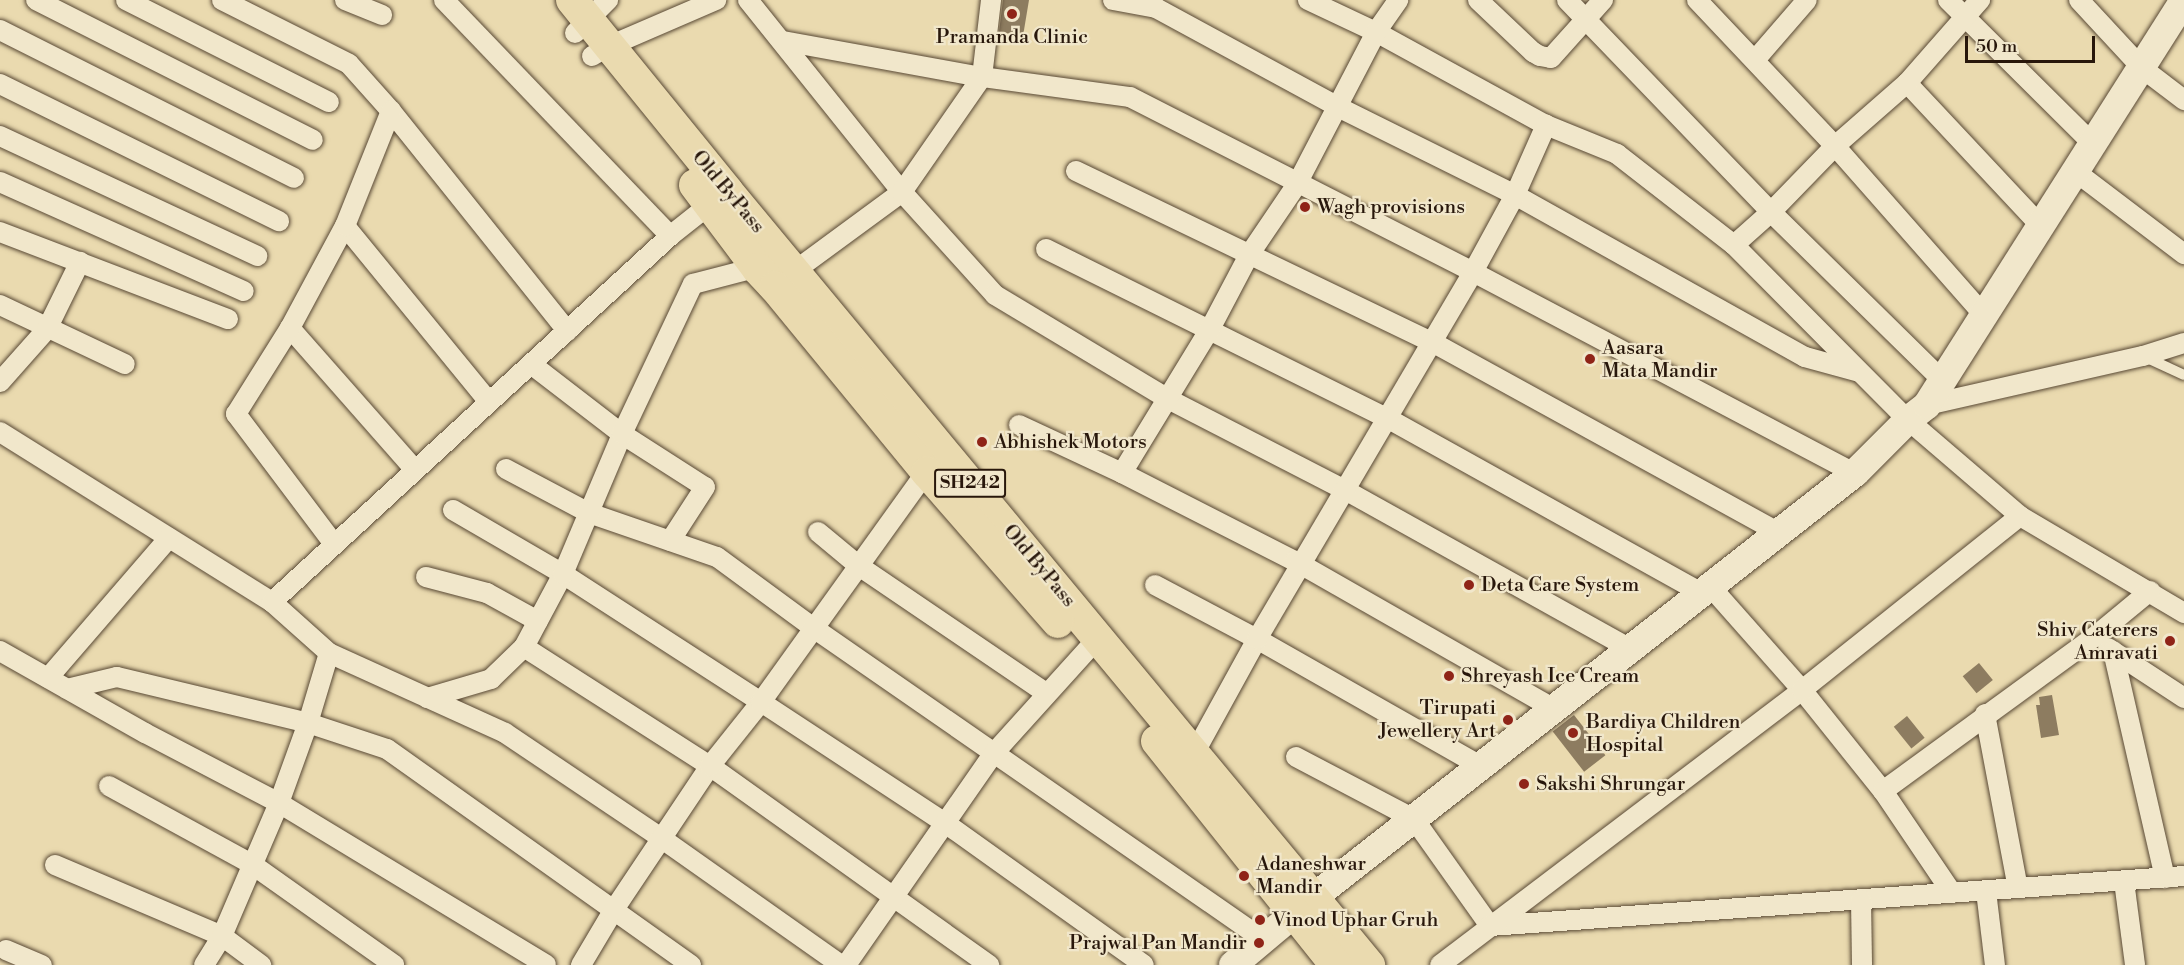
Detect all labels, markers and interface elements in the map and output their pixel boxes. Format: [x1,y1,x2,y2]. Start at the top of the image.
marker: Pramanda Clinic [1003,5,1021,23]
scale bar [1968,24,2098,62]
place label: Pramanda Clinic [936,25,1088,49]
text: 50 m [1976,35,2017,58]
street label: Old ByPass [686,146,770,238]
place label: Wagh provisions [1317,195,1465,219]
marker: Wagh provisions [1298,200,1312,214]
place label: Aasara Mata Mandir [1602,336,1718,383]
marker: Aasara Mata Mandir [1583,352,1597,366]
place label: Abhishek Motors [994,430,1147,454]
marker: Abhishek Motors [975,435,989,449]
road number: SH242 [934,468,1006,498]
street label: Old ByPass [997,520,1081,612]
place label: Deta Care System [1481,573,1639,597]
marker: Deta Care System [1462,578,1476,592]
place label: Shiv Caterers Amravati [2037,618,2158,665]
marker: Shiv Caterers Amravati [2163,634,2177,648]
place label: Shreyash Ice Cream [1461,664,1639,688]
marker: Shreyash Ice Cream [1442,669,1456,683]
place label: Tirupati Jewellery Art [1378,696,1496,743]
place label: Bardiya Children Hospital [1586,710,1741,757]
marker: Tirupati Jewellery Art [1501,713,1515,727]
marker: Bardiya Children Hospital [1564,724,1582,742]
place label: Sakshi Shrungar [1536,772,1685,796]
marker: Sakshi Shrungar [1517,777,1531,791]
place label: Adaneshwar Mandir [1256,852,1366,899]
marker: Adaneshwar Mandir [1237,869,1251,883]
place label: Vinod Uphar Gruh [1272,908,1438,932]
marker: Vinod Uphar Gruh [1253,913,1267,927]
place label: Prajwal Pan Mandir [1069,931,1247,955]
marker: Prajwal Pan Mandir [1252,936,1266,950]

